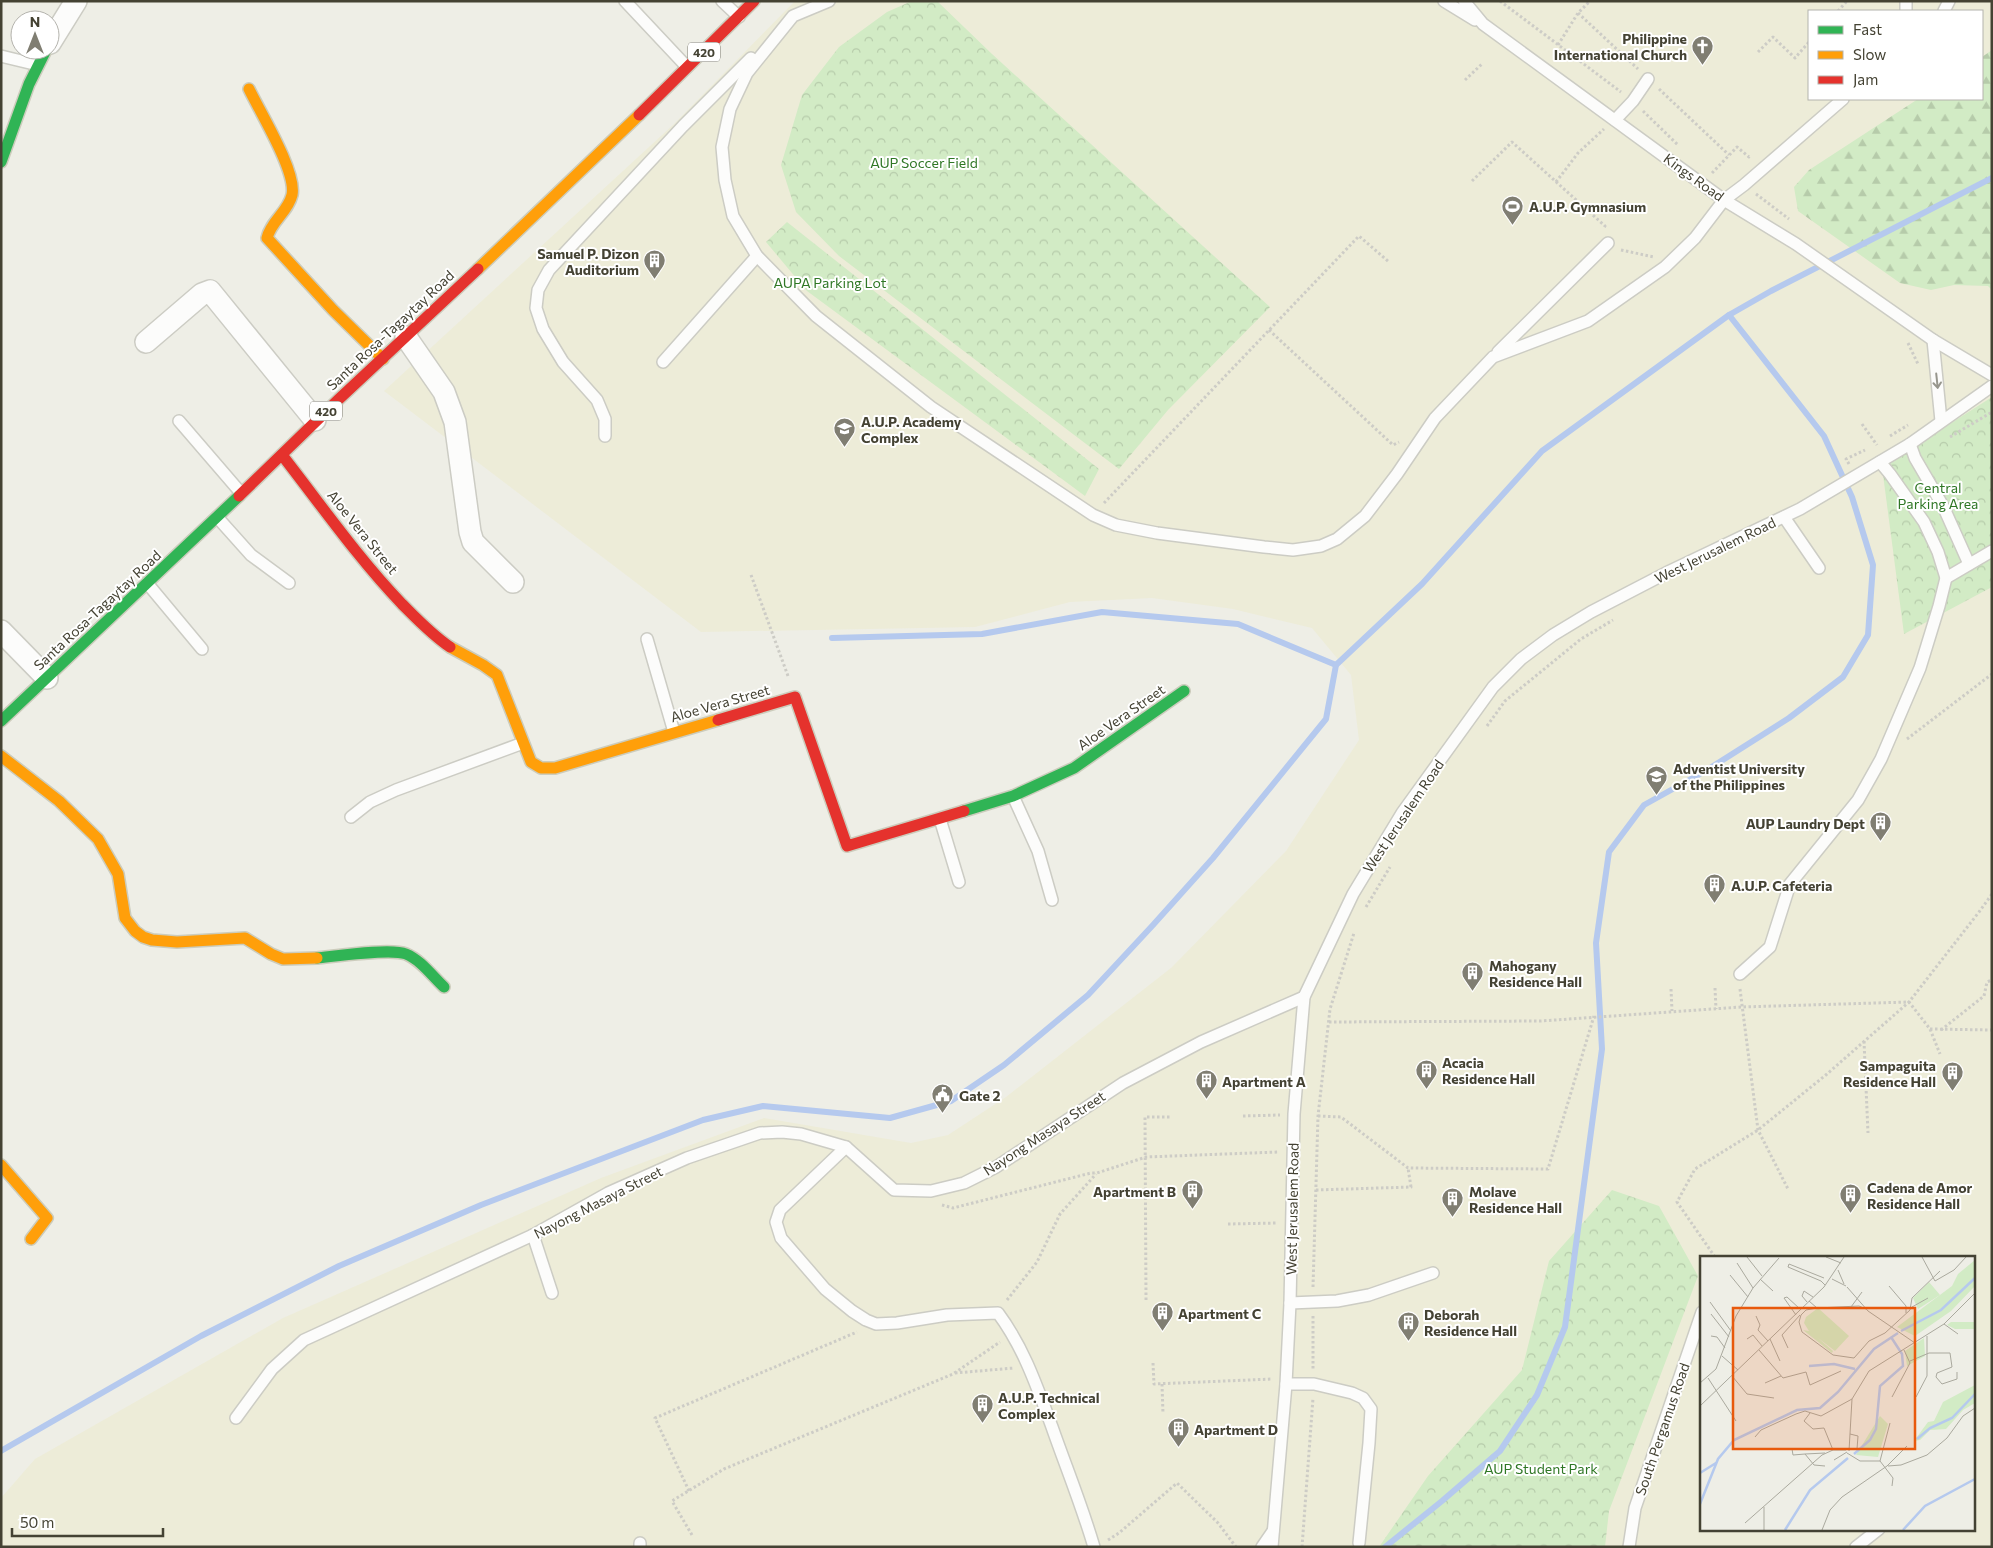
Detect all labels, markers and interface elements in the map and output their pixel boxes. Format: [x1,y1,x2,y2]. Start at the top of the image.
north arrow [10,10,60,60]
legend [1808,10,1983,100]
text: N [30,13,40,30]
text: Fast [1853,20,1882,38]
place label: Philippine International Church [1554,30,1687,63]
church icon: Philippine International Church [1691,34,1715,65]
road number: 420 [688,42,720,62]
text: Slow [1853,45,1886,63]
text: Jam [1853,70,1878,88]
street label: Kings Road [1661,149,1727,205]
park label: AUP Soccer Field [870,154,978,171]
sports icon: A.U.P. Gymnasium [1501,194,1525,225]
place label: A.U.P. Gymnasium [1529,198,1646,215]
place label: Samuel P. Dizon Auditorium [537,245,639,278]
building icon: Samuel P. Dizon Auditorium [643,249,667,280]
street label: Santa Rosa-Tagaytay Road [323,267,457,393]
park label: AUPA Parking Lot [773,274,887,291]
one-way arrow [1932,372,1942,388]
road number: 420 [310,402,342,421]
place label: A.U.P. Academy Complex [861,413,962,446]
school or university icon: A.U.P. Academy Complex [833,417,857,448]
park label: Central Parking Area [1898,479,1978,512]
street label: Aloe Vera Street [324,487,402,577]
street label: West Jerusalem Road [1652,513,1778,587]
street label: Santa Rosa-Tagaytay Road [30,547,164,673]
street label: Aloe Vera Street [1074,680,1168,753]
street label: Aloe Vera Street [668,681,772,725]
street label: West Jerusalem Road [1359,756,1447,876]
place label: Adventist University of the Philippines [1673,760,1805,793]
school or university icon: Adventist University of the Philippines [1645,764,1669,795]
building icon: AUP Laundry Dept [1869,811,1893,842]
place label: AUP Laundry Dept [1746,815,1865,832]
building icon: A.U.P. Cafeteria [1703,873,1727,904]
place label: A.U.P. Cafeteria [1731,877,1832,894]
place label: Mahogany Residence Hall [1489,957,1582,990]
building icon: Mahogany Residence Hall [1461,961,1485,992]
place label: Acacia Residence Hall [1442,1054,1535,1087]
place label: Sampaguita Residence Hall [1843,1057,1936,1090]
building icon: Acacia Residence Hall [1414,1058,1438,1089]
building icon: Sampaguita Residence Hall [1940,1061,1964,1092]
building icon: Apartment A [1194,1069,1218,1100]
place label: Apartment A [1222,1073,1306,1090]
public building icon: Gate 2 [931,1083,955,1114]
place label: Gate 2 [959,1087,1000,1104]
street label: Nayong Masaya Street [980,1087,1108,1179]
street label: West Jerusalem Road [1282,1143,1302,1275]
street label: Nayong Masaya Street [531,1162,665,1242]
building icon: Apartment B [1180,1179,1204,1210]
place label: Cadena de Amor Residence Hall [1867,1179,1973,1212]
place label: Apartment B [1093,1183,1176,1200]
place label: Molave Residence Hall [1469,1183,1562,1216]
building icon: Cadena de Amor Residence Hall [1839,1183,1863,1214]
building icon: Molave Residence Hall [1441,1187,1465,1218]
inset map [1700,1256,1976,1530]
building icon: Apartment C [1150,1301,1174,1332]
place label: Apartment C [1178,1305,1261,1322]
place label: Deborah Residence Hall [1424,1306,1517,1339]
building icon: Deborah Residence Hall [1396,1310,1420,1341]
street label: South Pergamus Road [1631,1361,1693,1497]
place label: A.U.P. Technical Complex [998,1389,1100,1422]
building icon: A.U.P. Technical Complex [970,1393,994,1424]
building icon: Apartment D [1166,1417,1190,1448]
place label: Apartment D [1194,1421,1278,1438]
park label: AUP Student Park [1484,1460,1598,1477]
scale bar [12,1506,164,1538]
text: 50 m [20,1513,54,1531]

